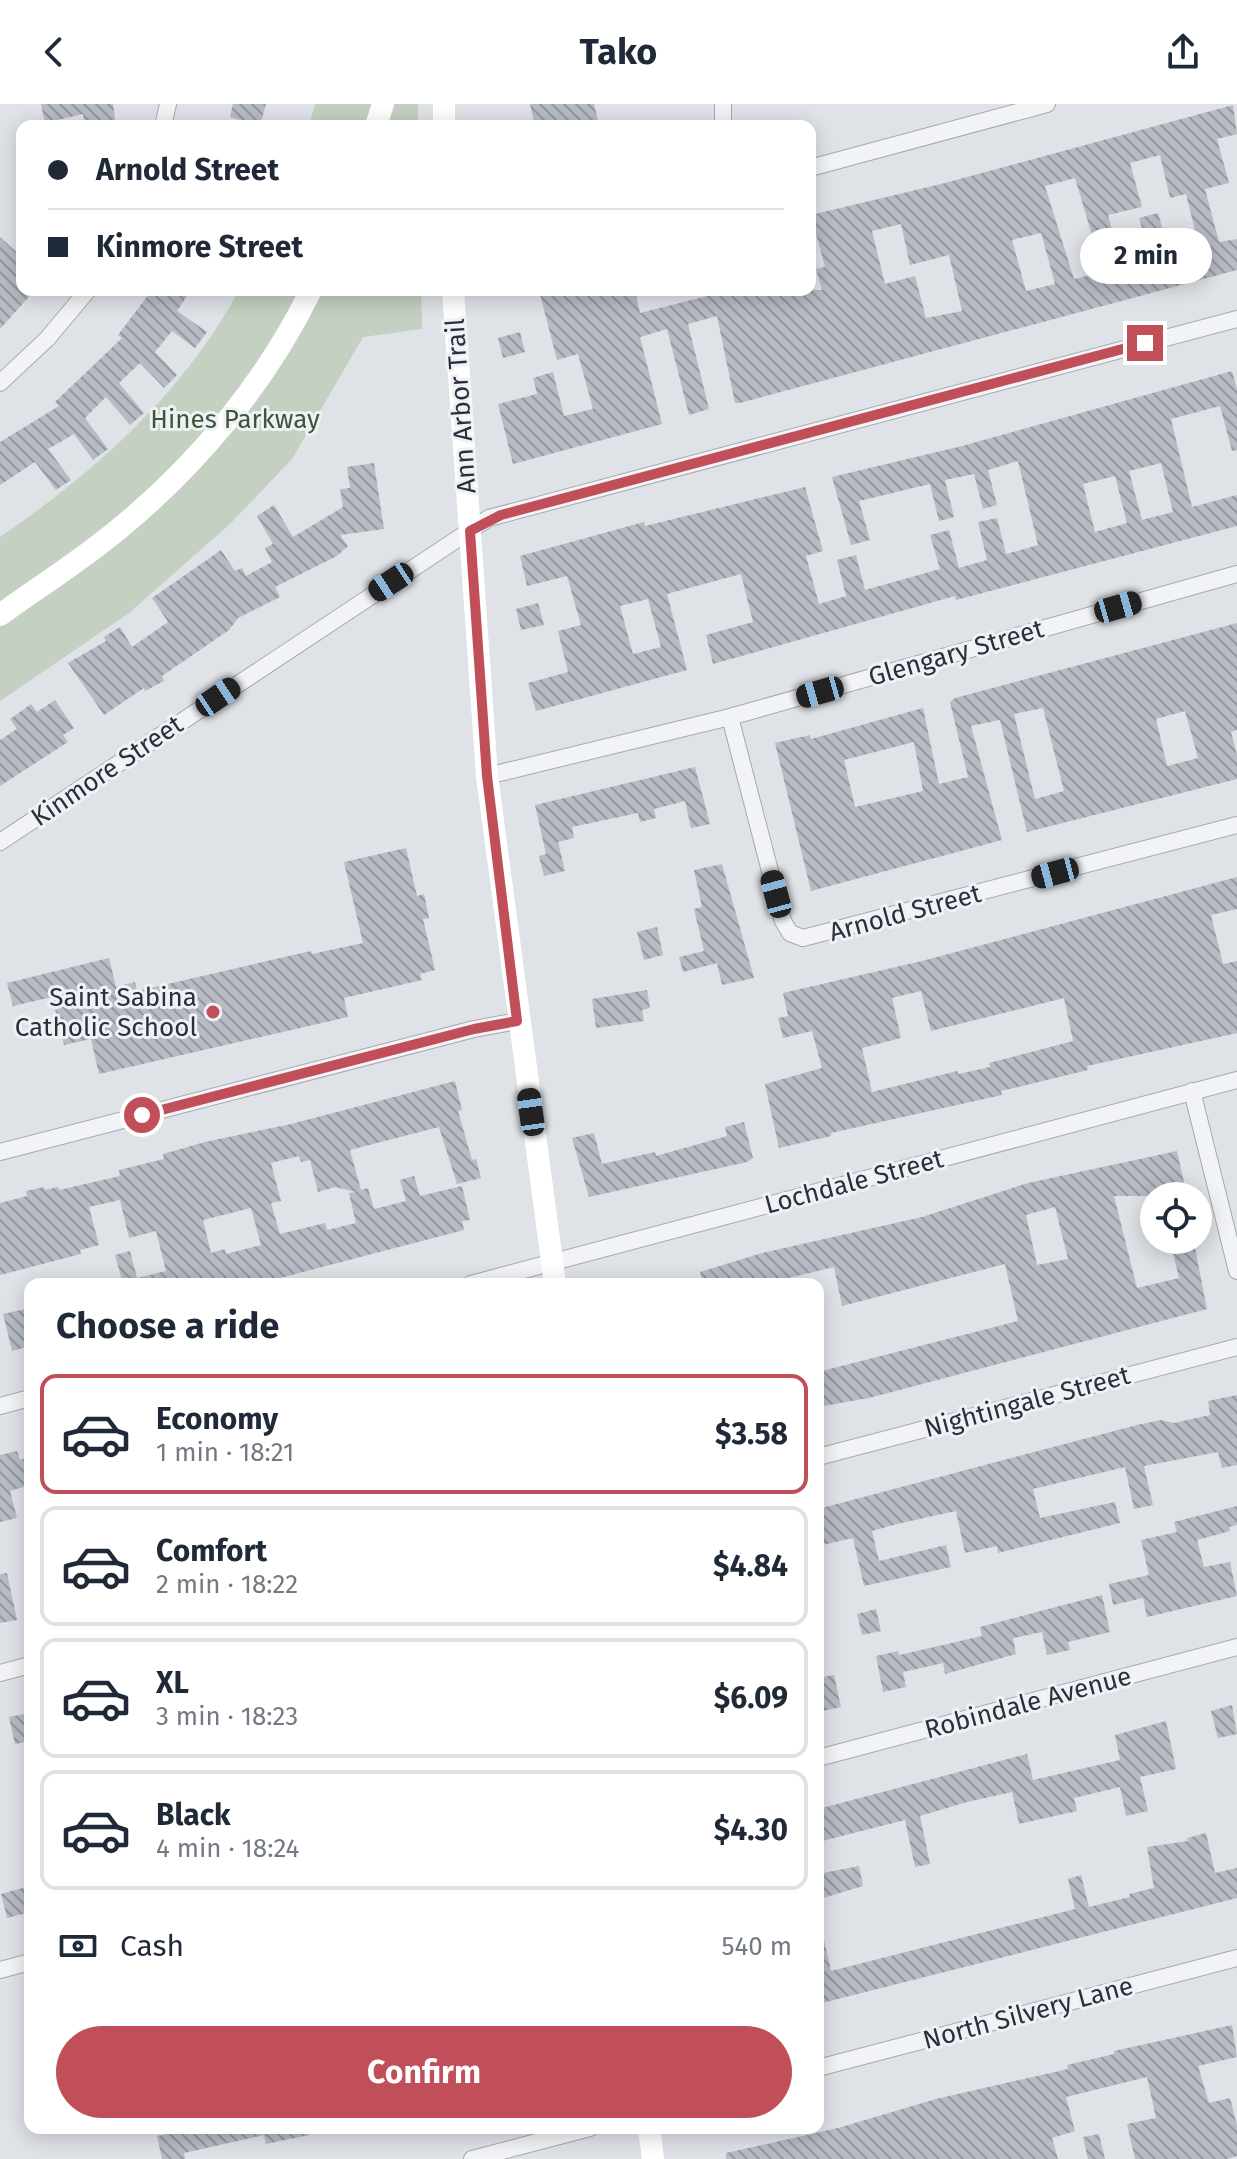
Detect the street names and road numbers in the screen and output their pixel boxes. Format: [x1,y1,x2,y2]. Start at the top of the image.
street label: Ann Arbor Trail [439,317,483,495]
street label: Glengary Street [865,613,1048,693]
street label: Kinmore Street [25,709,189,833]
street label: Arnold Street [826,878,985,948]
street label: Lochdale Street [761,1143,947,1221]
street label: Nightingale Street [921,1359,1134,1444]
street label: Robindale Avenue [921,1660,1135,1746]
street label: North Silvery Lane [920,1970,1136,2056]

